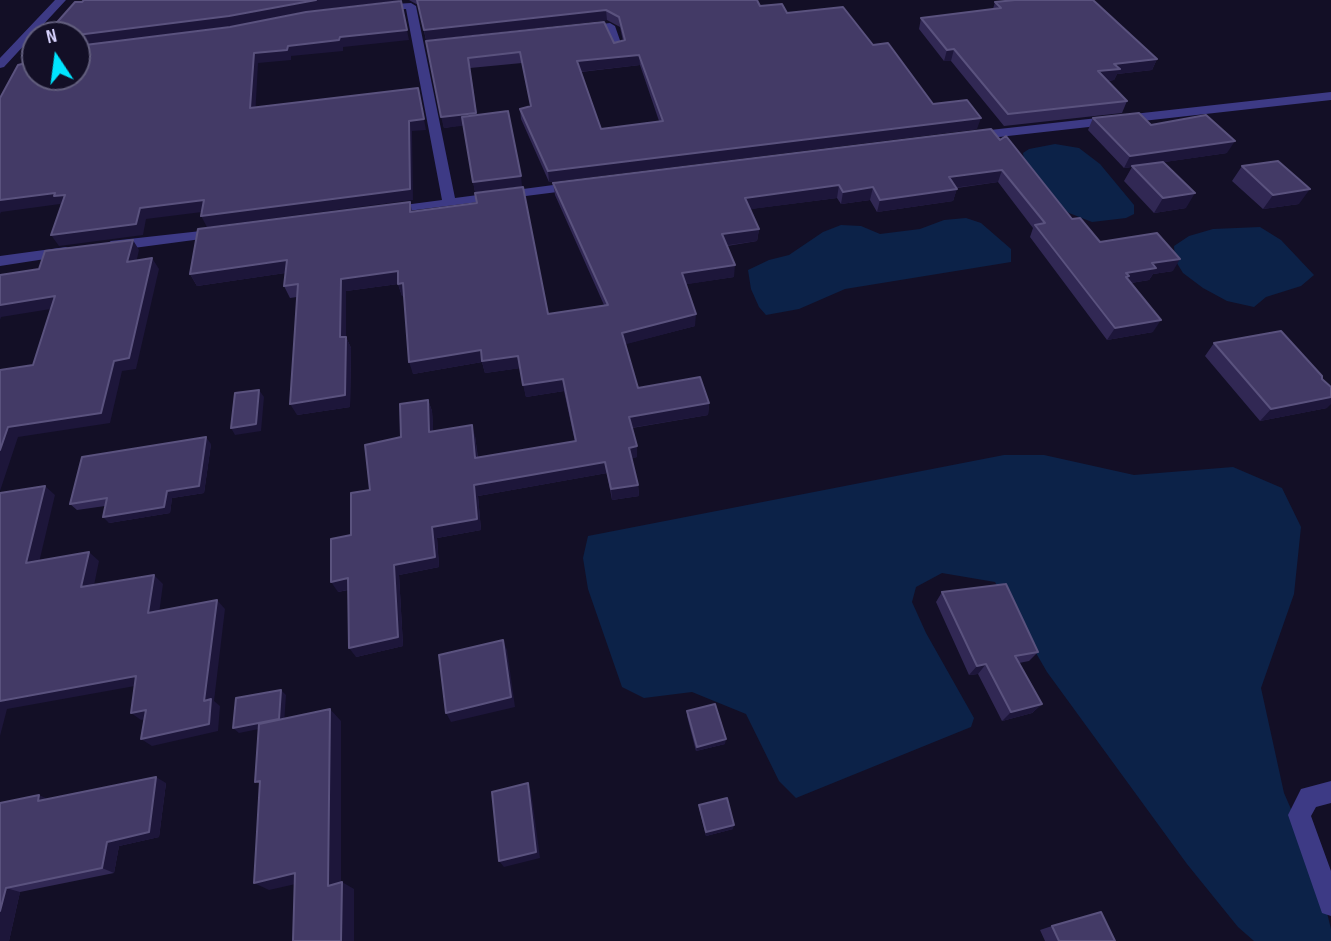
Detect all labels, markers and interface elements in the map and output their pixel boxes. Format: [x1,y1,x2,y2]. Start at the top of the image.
north arrow [21,21,91,91]
text: N [44,25,59,49]

